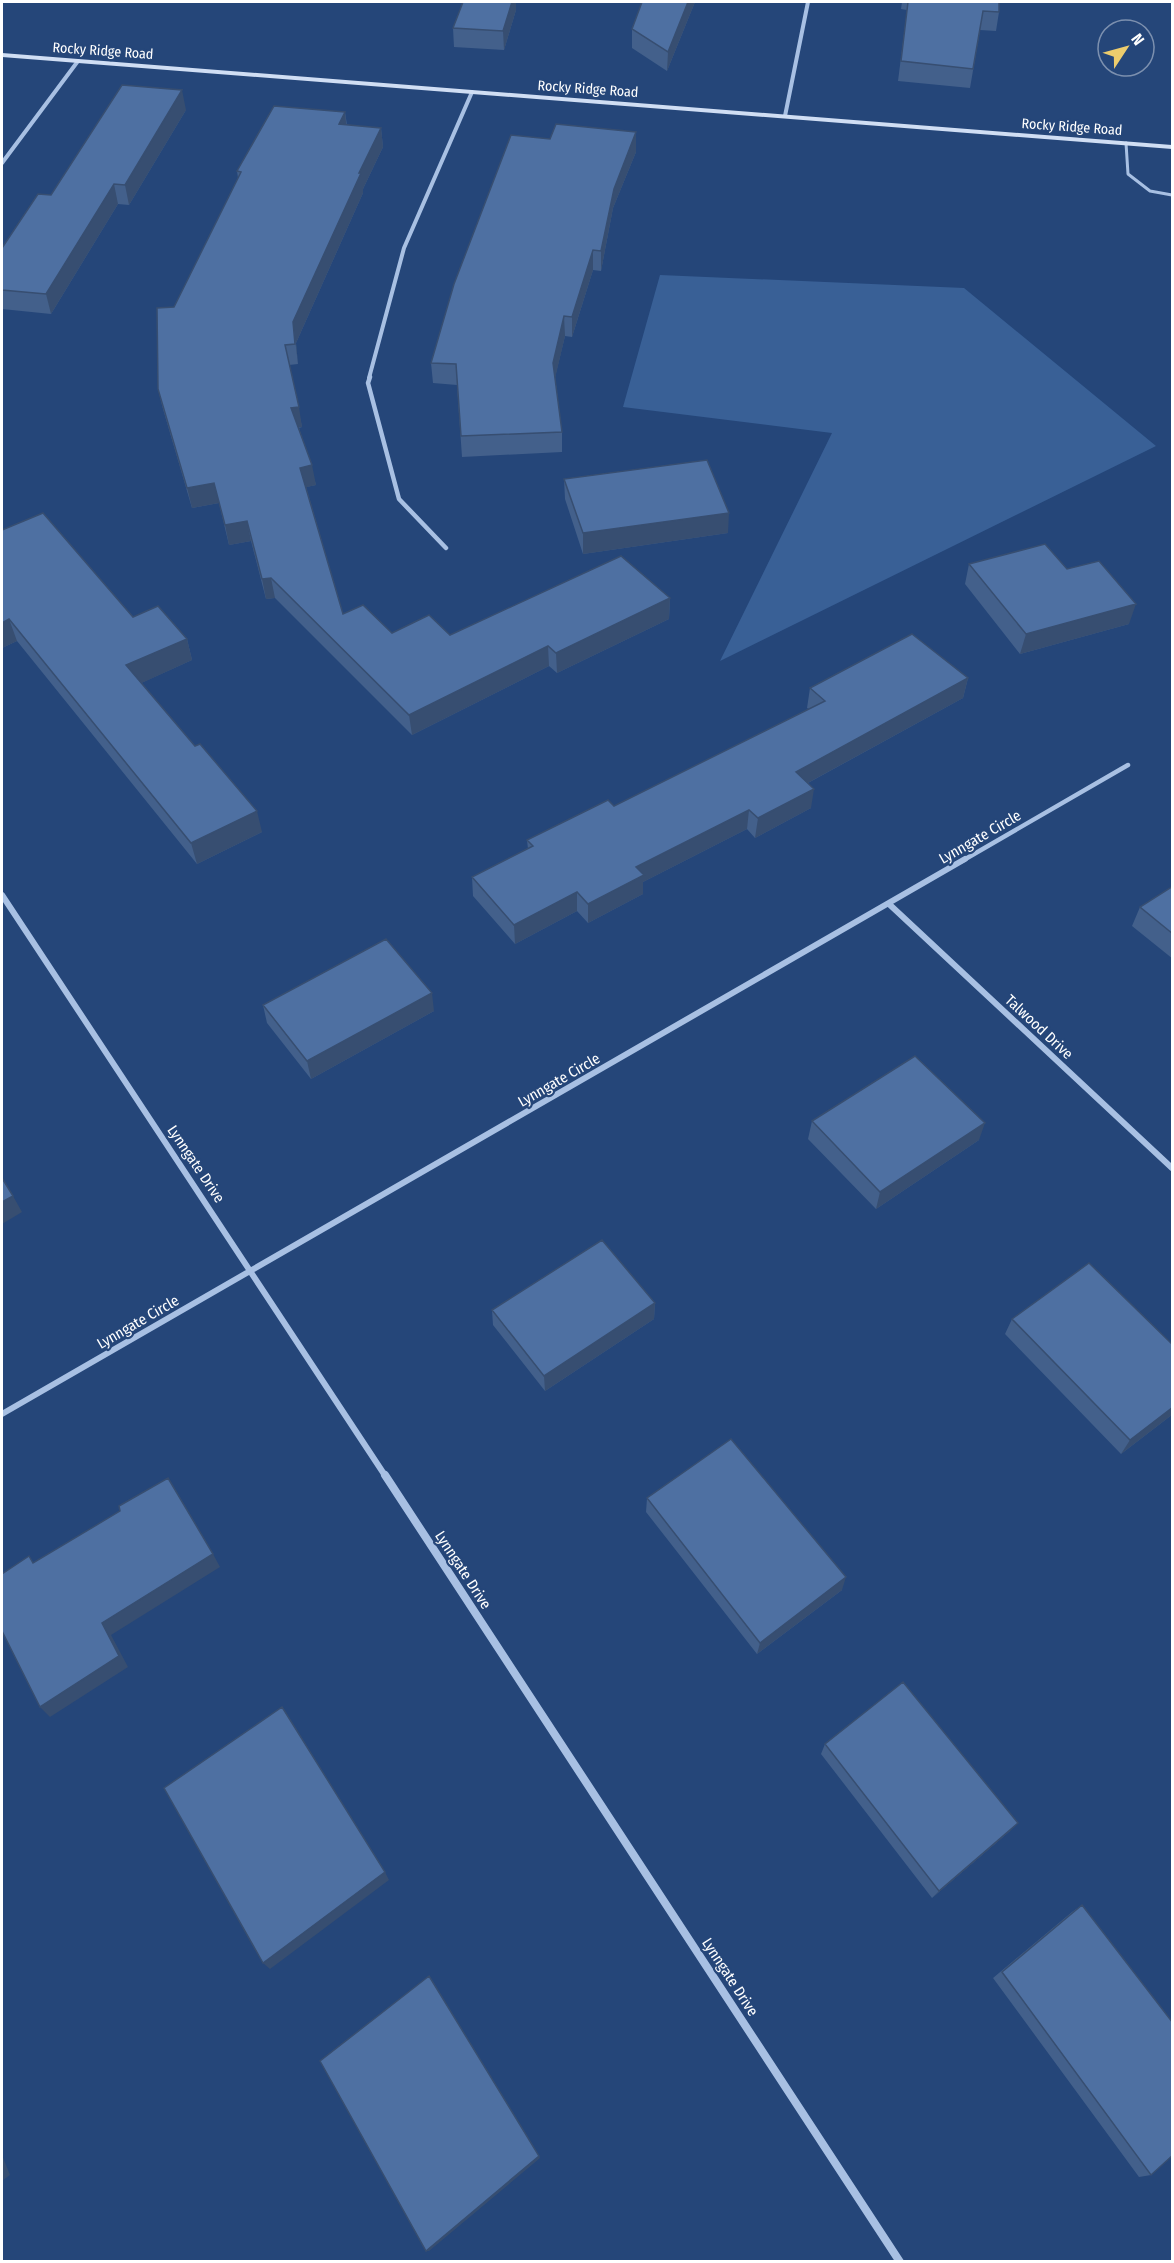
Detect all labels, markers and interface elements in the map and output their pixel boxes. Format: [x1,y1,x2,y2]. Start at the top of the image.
north arrow [1096,18,1156,78]
text: N [1127,30,1148,49]
street label: Rocky Ridge Road [52,39,154,63]
street label: Rocky Ridge Road [537,77,639,101]
street label: Rocky Ridge Road [1021,115,1123,139]
street label: Lynngate Circle [936,806,1024,868]
street label: Talwood Drive [1001,991,1077,1063]
street label: Lynngate Circle [515,1049,603,1111]
street label: Lynngate Drive [163,1122,229,1206]
street label: Lynngate Circle [94,1291,182,1353]
street label: Lynngate Drive [431,1528,495,1612]
street label: Lynngate Drive [698,1935,762,2019]

